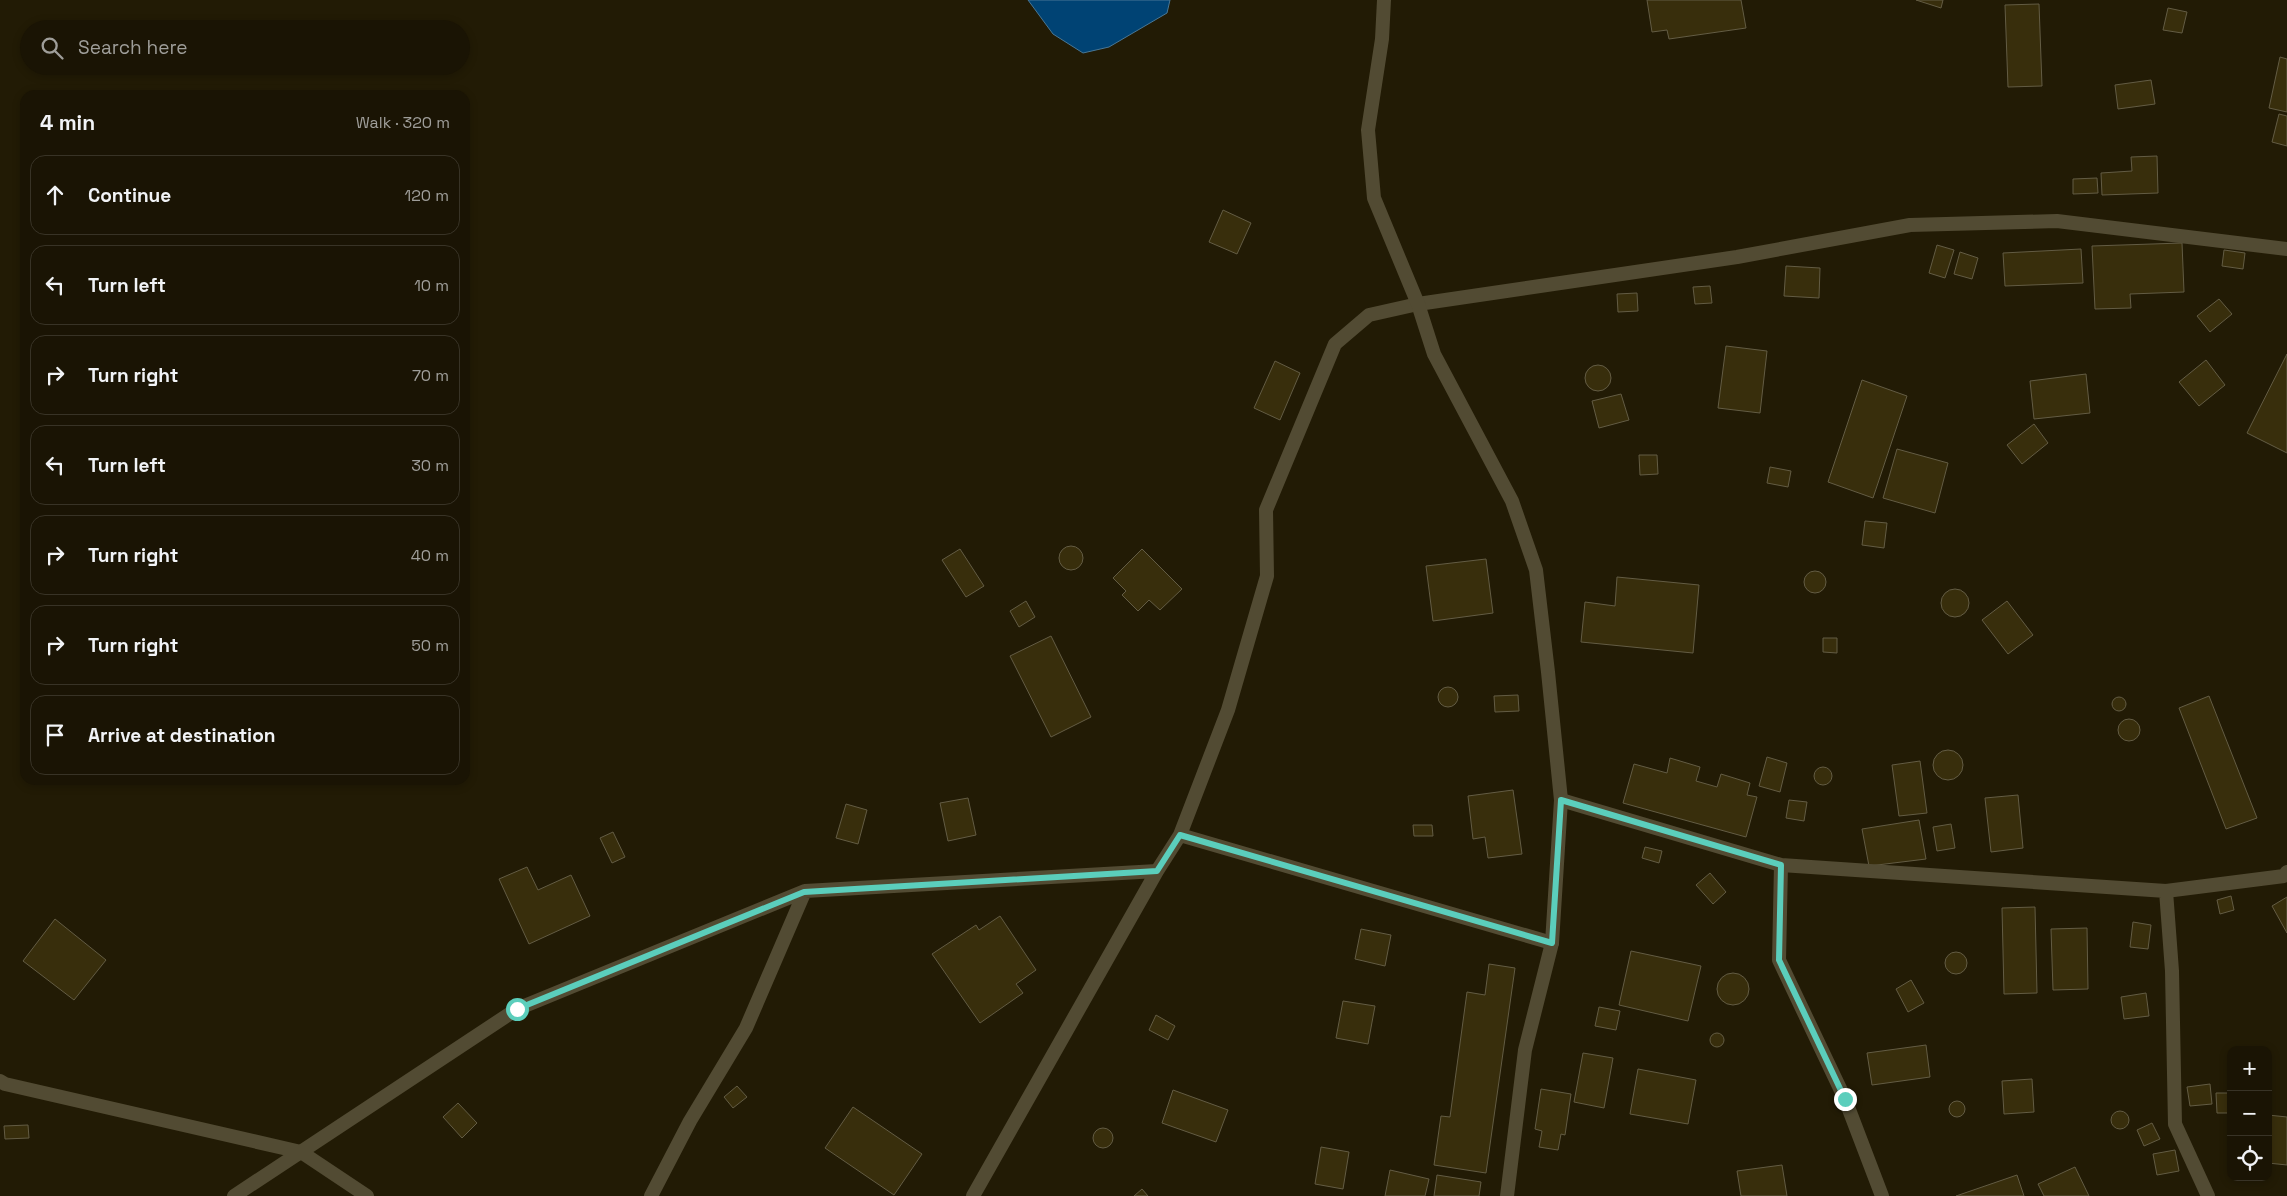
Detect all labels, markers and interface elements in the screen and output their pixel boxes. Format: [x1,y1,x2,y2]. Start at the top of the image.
search box [20,20,470,75]
icon: search [38,34,66,62]
text: Search here [78,35,188,60]
text: 4 min [40,109,95,136]
text: Walk · 320 m [356,112,450,133]
icon: ahead [41,181,69,209]
text: Continue [88,183,171,208]
text: 120 m [405,185,449,206]
icon: left [41,271,69,299]
text: Turn left [88,273,166,298]
text: 10 m [414,275,449,296]
icon: right [41,361,69,389]
text: Turn right [88,363,178,388]
text: 70 m [412,365,449,386]
icon: left [41,451,69,479]
text: Turn left [88,453,166,478]
text: 30 m [411,455,449,476]
icon: right [41,541,69,569]
text: Turn right [88,543,178,568]
text: 40 m [411,545,449,566]
icon: right [41,631,69,659]
text: Turn right [88,633,178,658]
text: 50 m [411,635,449,656]
icon: arrive [41,721,69,749]
text: Arrive at destination [88,723,276,748]
route start [506,998,529,1021]
map controls [2227,1046,2272,1181]
button: + [2227,1046,2272,1091]
route end [1834,1088,1857,1111]
button: − [2227,1091,2272,1136]
button: locate [2227,1136,2272,1181]

